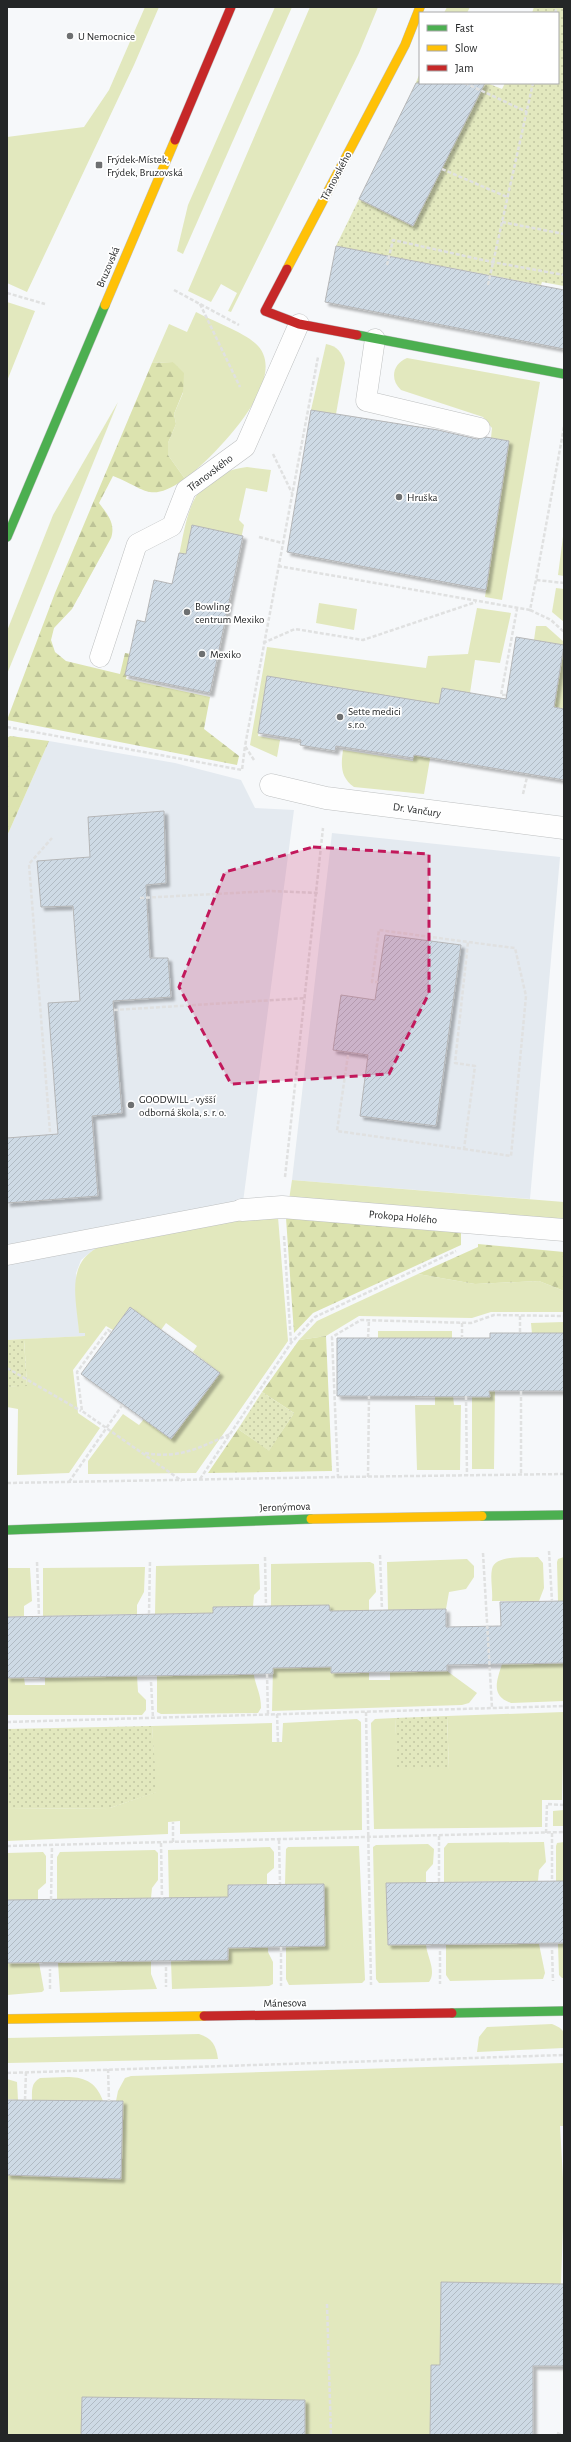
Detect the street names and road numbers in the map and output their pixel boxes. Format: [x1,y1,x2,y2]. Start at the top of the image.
street label: Třanovského [319,150,353,202]
street label: Bruzovská [94,245,122,289]
street label: Třanovského [185,452,235,494]
street label: Dr. Vančury [392,801,442,819]
street label: Prokopa Holého [368,1209,438,1225]
street label: Jeronýmova [259,1501,311,1513]
street label: Mánesova [263,1997,307,2009]

